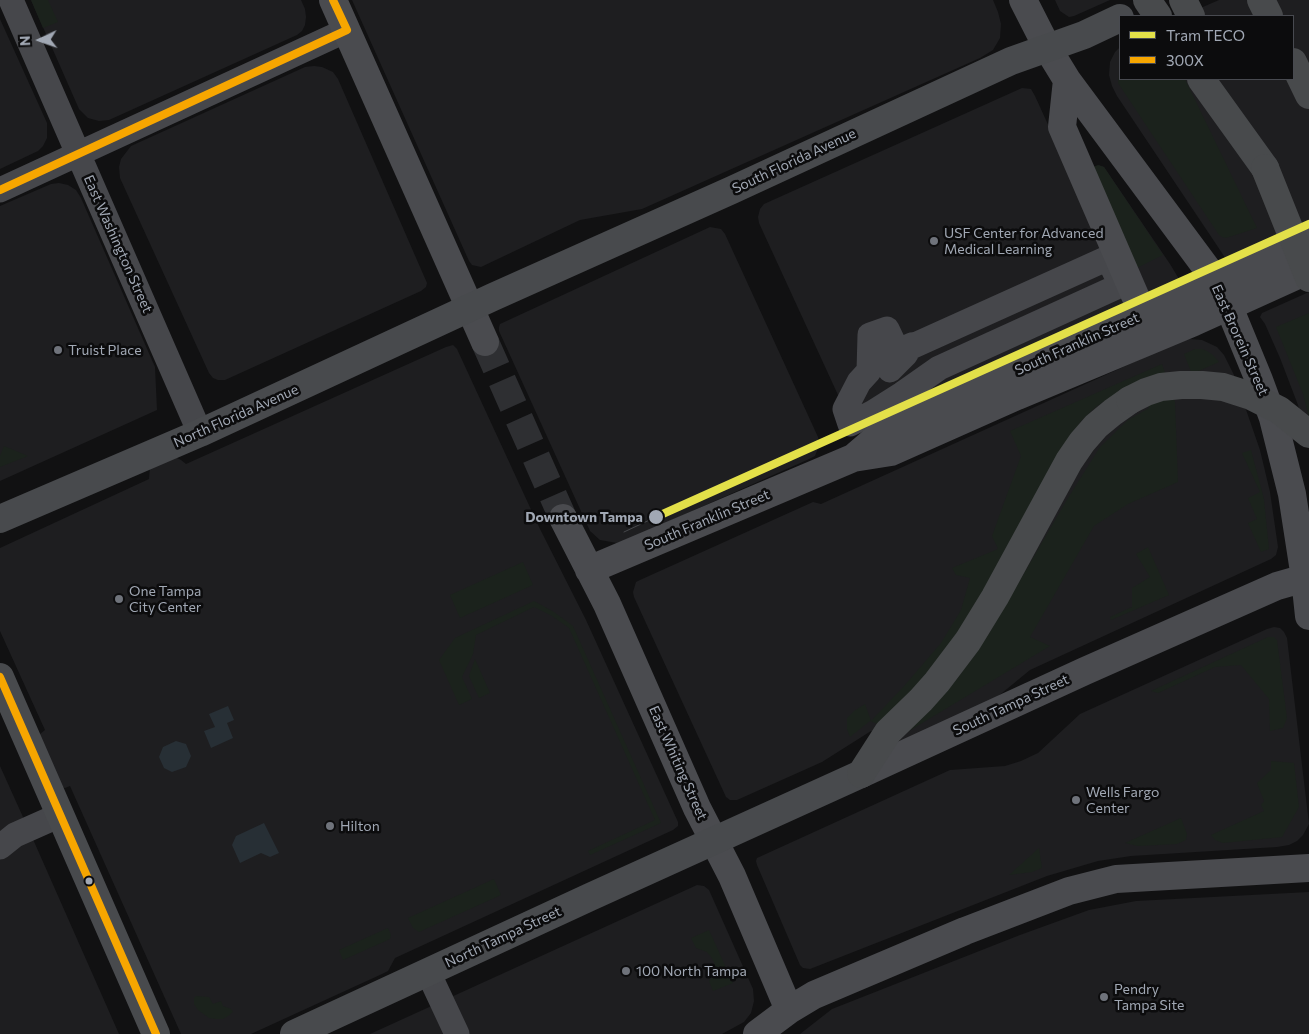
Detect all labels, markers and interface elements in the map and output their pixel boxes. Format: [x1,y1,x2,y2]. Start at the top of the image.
north arrow [15,15,65,65]
legend [1119,15,1294,80]
text: Tram TECO [1166,26,1245,44]
text: N [16,35,33,46]
text: 300X [1166,51,1204,69]
street label: South Florida Avenue [729,125,859,197]
street label: East Washington Street [80,172,156,316]
place label: USF Center for Advanced Medical Learning [944,225,1103,258]
marker: USF Center for Advanced Medical Learning [928,235,940,247]
street label: East Brorein Street [1208,282,1272,398]
street label: South Franklin Street [1012,309,1142,379]
place label: Truist Place [68,342,142,358]
marker: Truist Place [52,344,64,356]
street label: North Florida Avenue [171,381,301,451]
street label: South Franklin Street [642,486,772,554]
marker: Downtown Tampa [647,508,665,526]
place label: Downtown Tampa [525,509,643,525]
place label: One Tampa City Center [129,583,201,616]
marker: One Tampa City Center [113,593,125,605]
street label: South Tampa Street [950,671,1072,739]
street label: East Whiting Street [645,703,711,823]
place label: Wells Fargo Center [1086,784,1159,816]
marker: Wells Fargo Center [1070,794,1082,806]
place label: Hilton [340,818,380,834]
marker: Hilton [324,820,336,832]
unlabelled marker [84,876,94,886]
street label: North Tampa Street [442,903,564,971]
place label: 100 North Tampa [636,963,747,979]
marker: 100 North Tampa [620,965,632,977]
place label: Pendry Tampa Site [1114,981,1184,1014]
marker: Pendry Tampa Site [1098,991,1110,1003]

